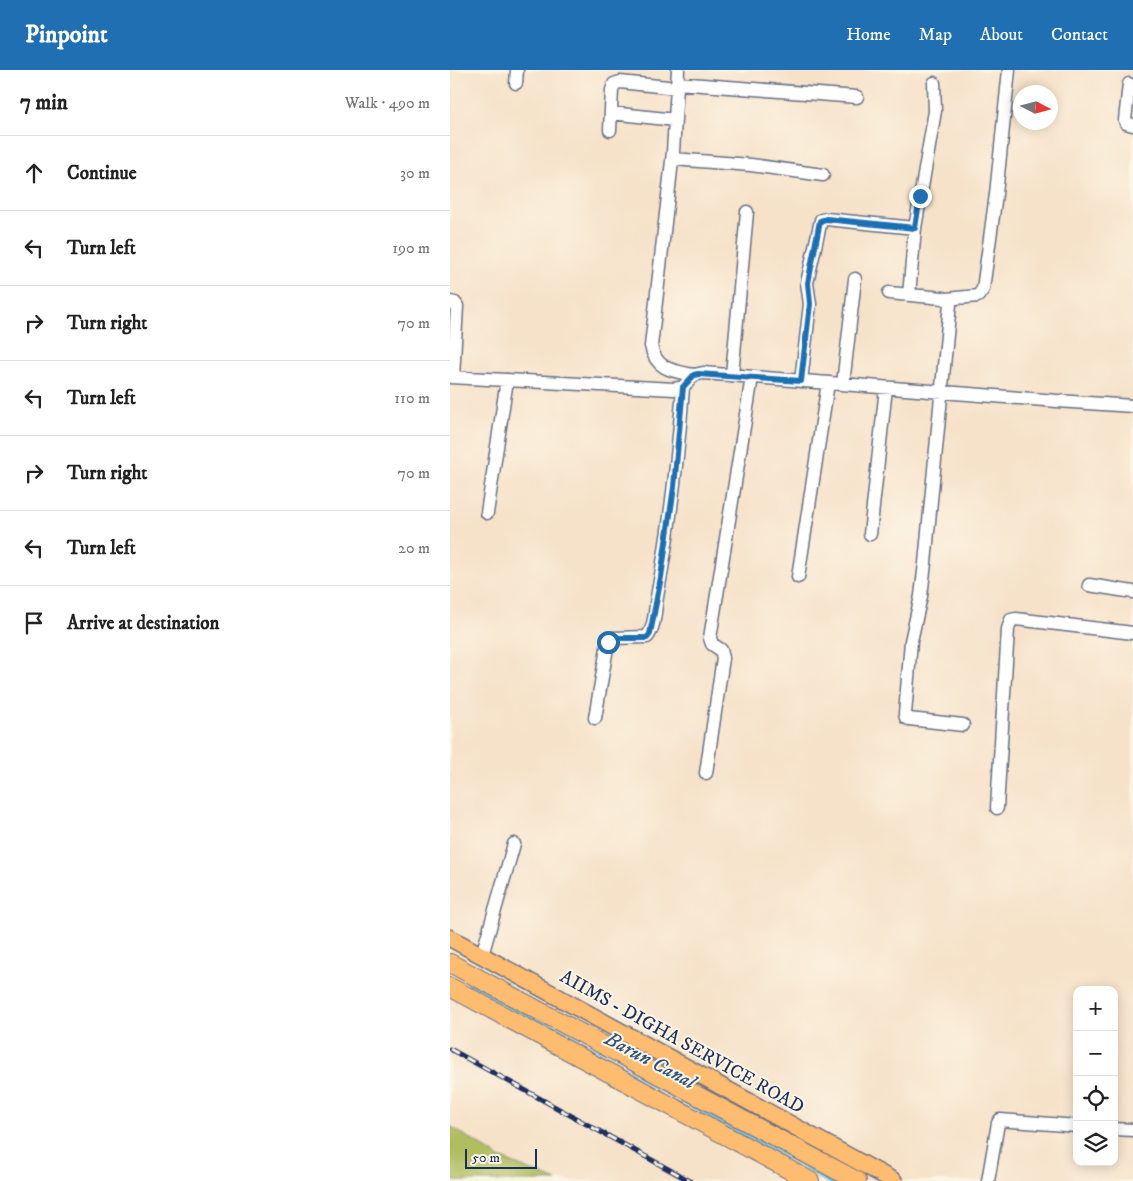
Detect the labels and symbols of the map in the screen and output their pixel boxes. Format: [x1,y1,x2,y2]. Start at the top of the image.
north arrow [1013,85,1058,130]
route end [909,185,932,208]
route start [597,631,620,654]
street label: AIIMS - DIGHA SERVICE ROAD [556,965,808,1119]
water label: Barun Canal [600,1026,701,1096]
scale bar [465,1146,538,1169]

